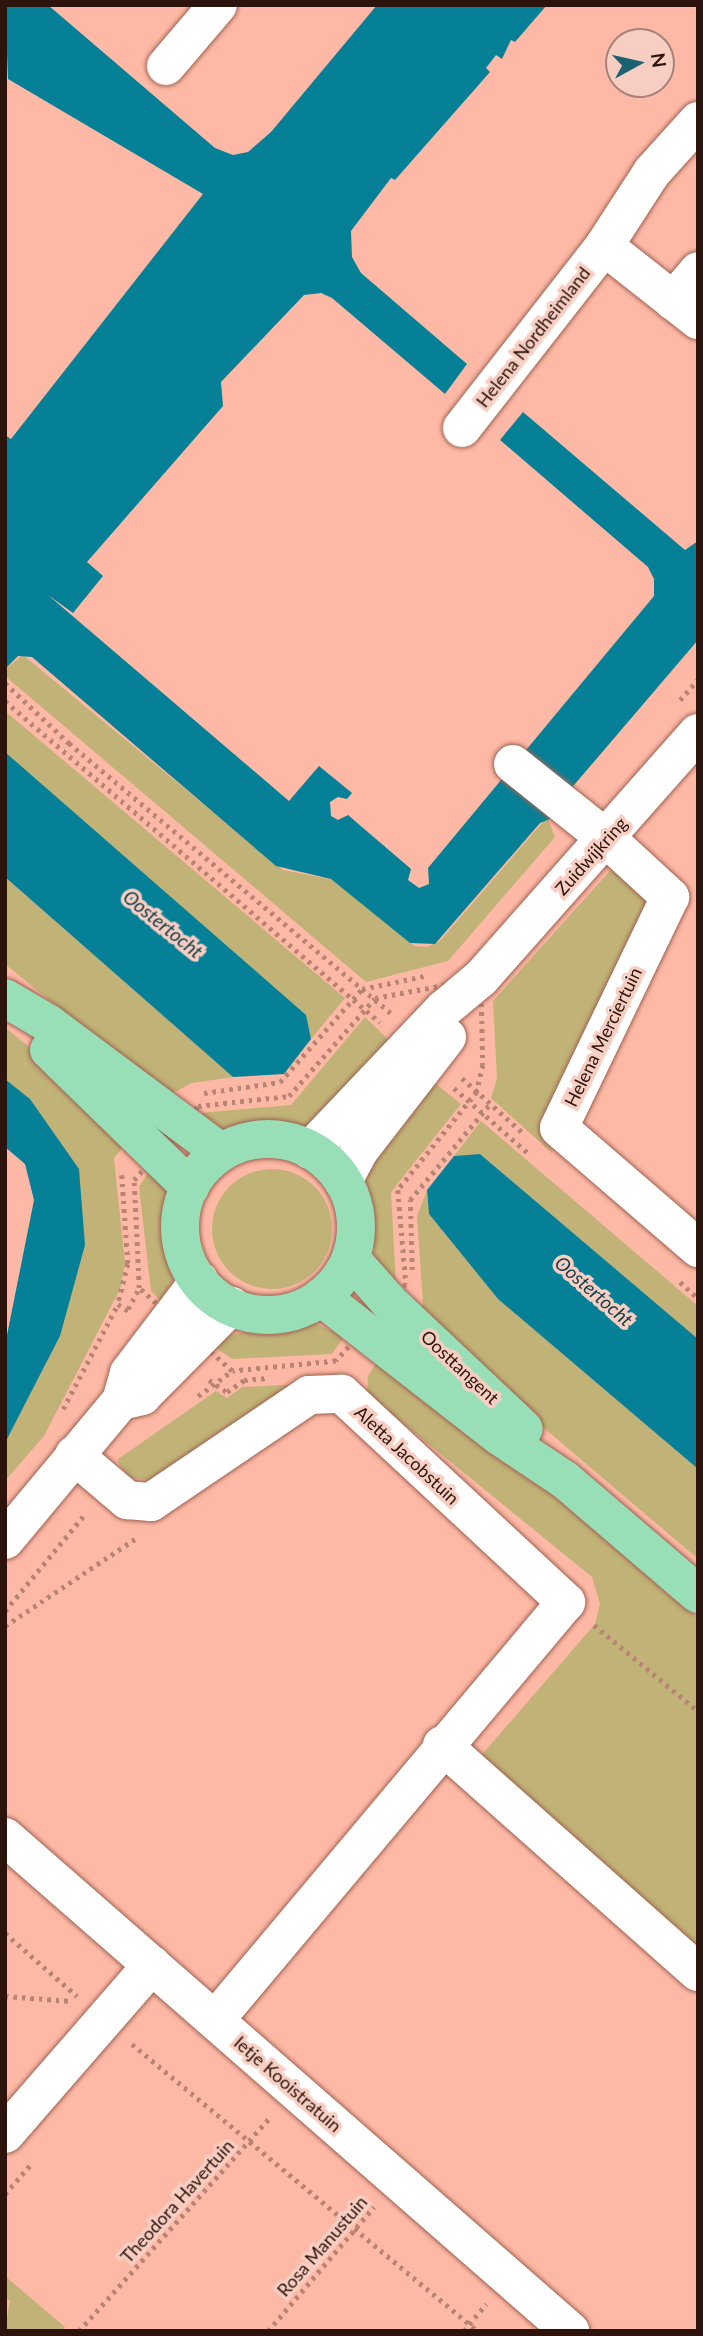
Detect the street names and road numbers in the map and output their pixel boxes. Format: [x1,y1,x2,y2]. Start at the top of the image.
street label: Helena Nordheimland [471,262,595,412]
street label: Zuidwijkring [551,813,631,899]
street label: Helena Merciertuin [560,964,646,1110]
street label: Oosttangent [417,1325,503,1409]
street label: Aletta Jacobstuin [350,1401,464,1509]
street label: Ietje Kooistratuin [230,2031,346,2137]
street label: Theodora Havertuin [116,2135,238,2267]
street label: Rosa Manustuin [272,2191,372,2301]

